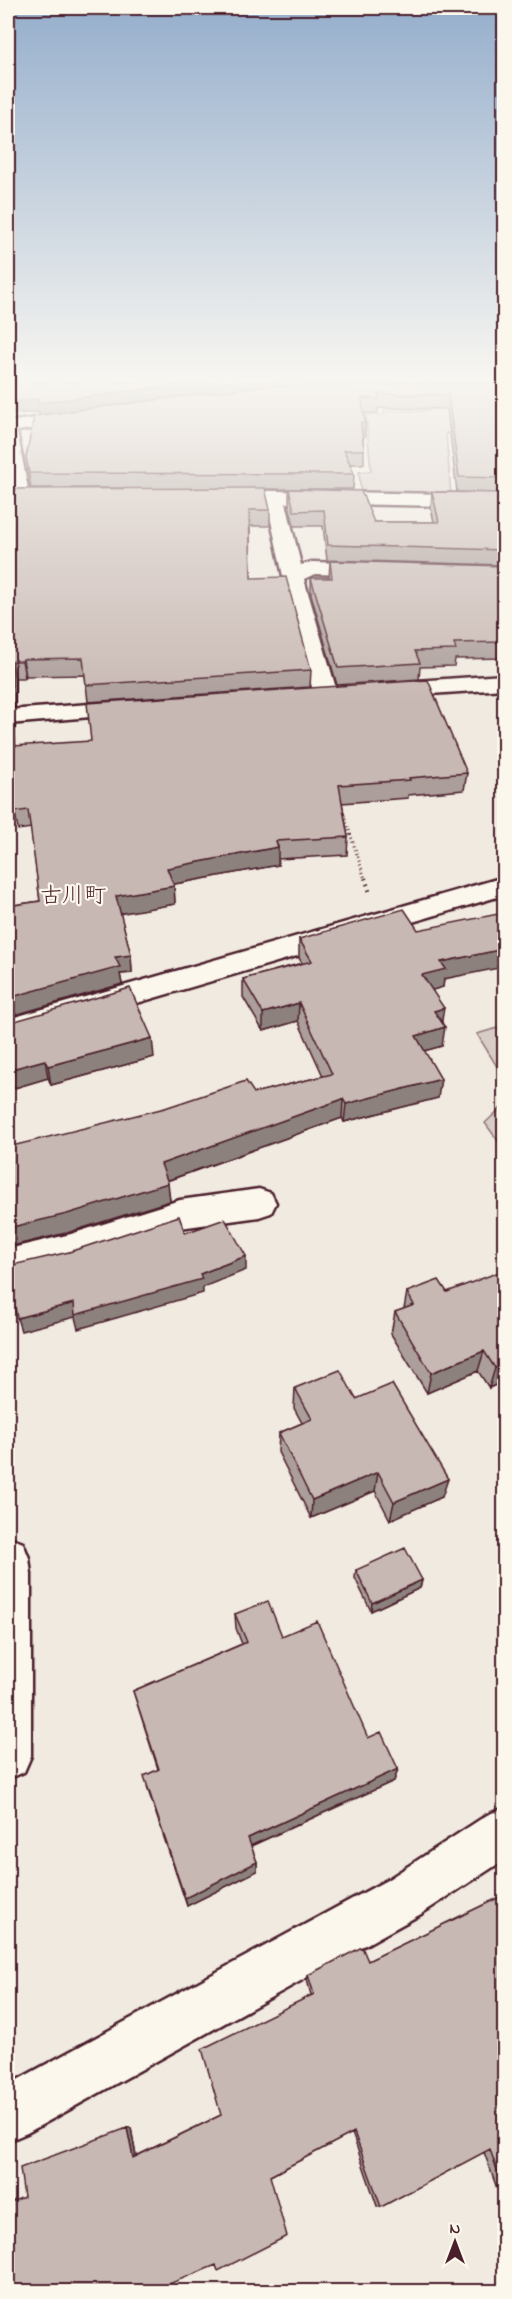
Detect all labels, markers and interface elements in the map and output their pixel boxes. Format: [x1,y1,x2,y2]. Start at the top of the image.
district label: 古川町 [40,881,106,913]
north arrow [425,2212,485,2272]
text: N [450,2217,461,2241]

